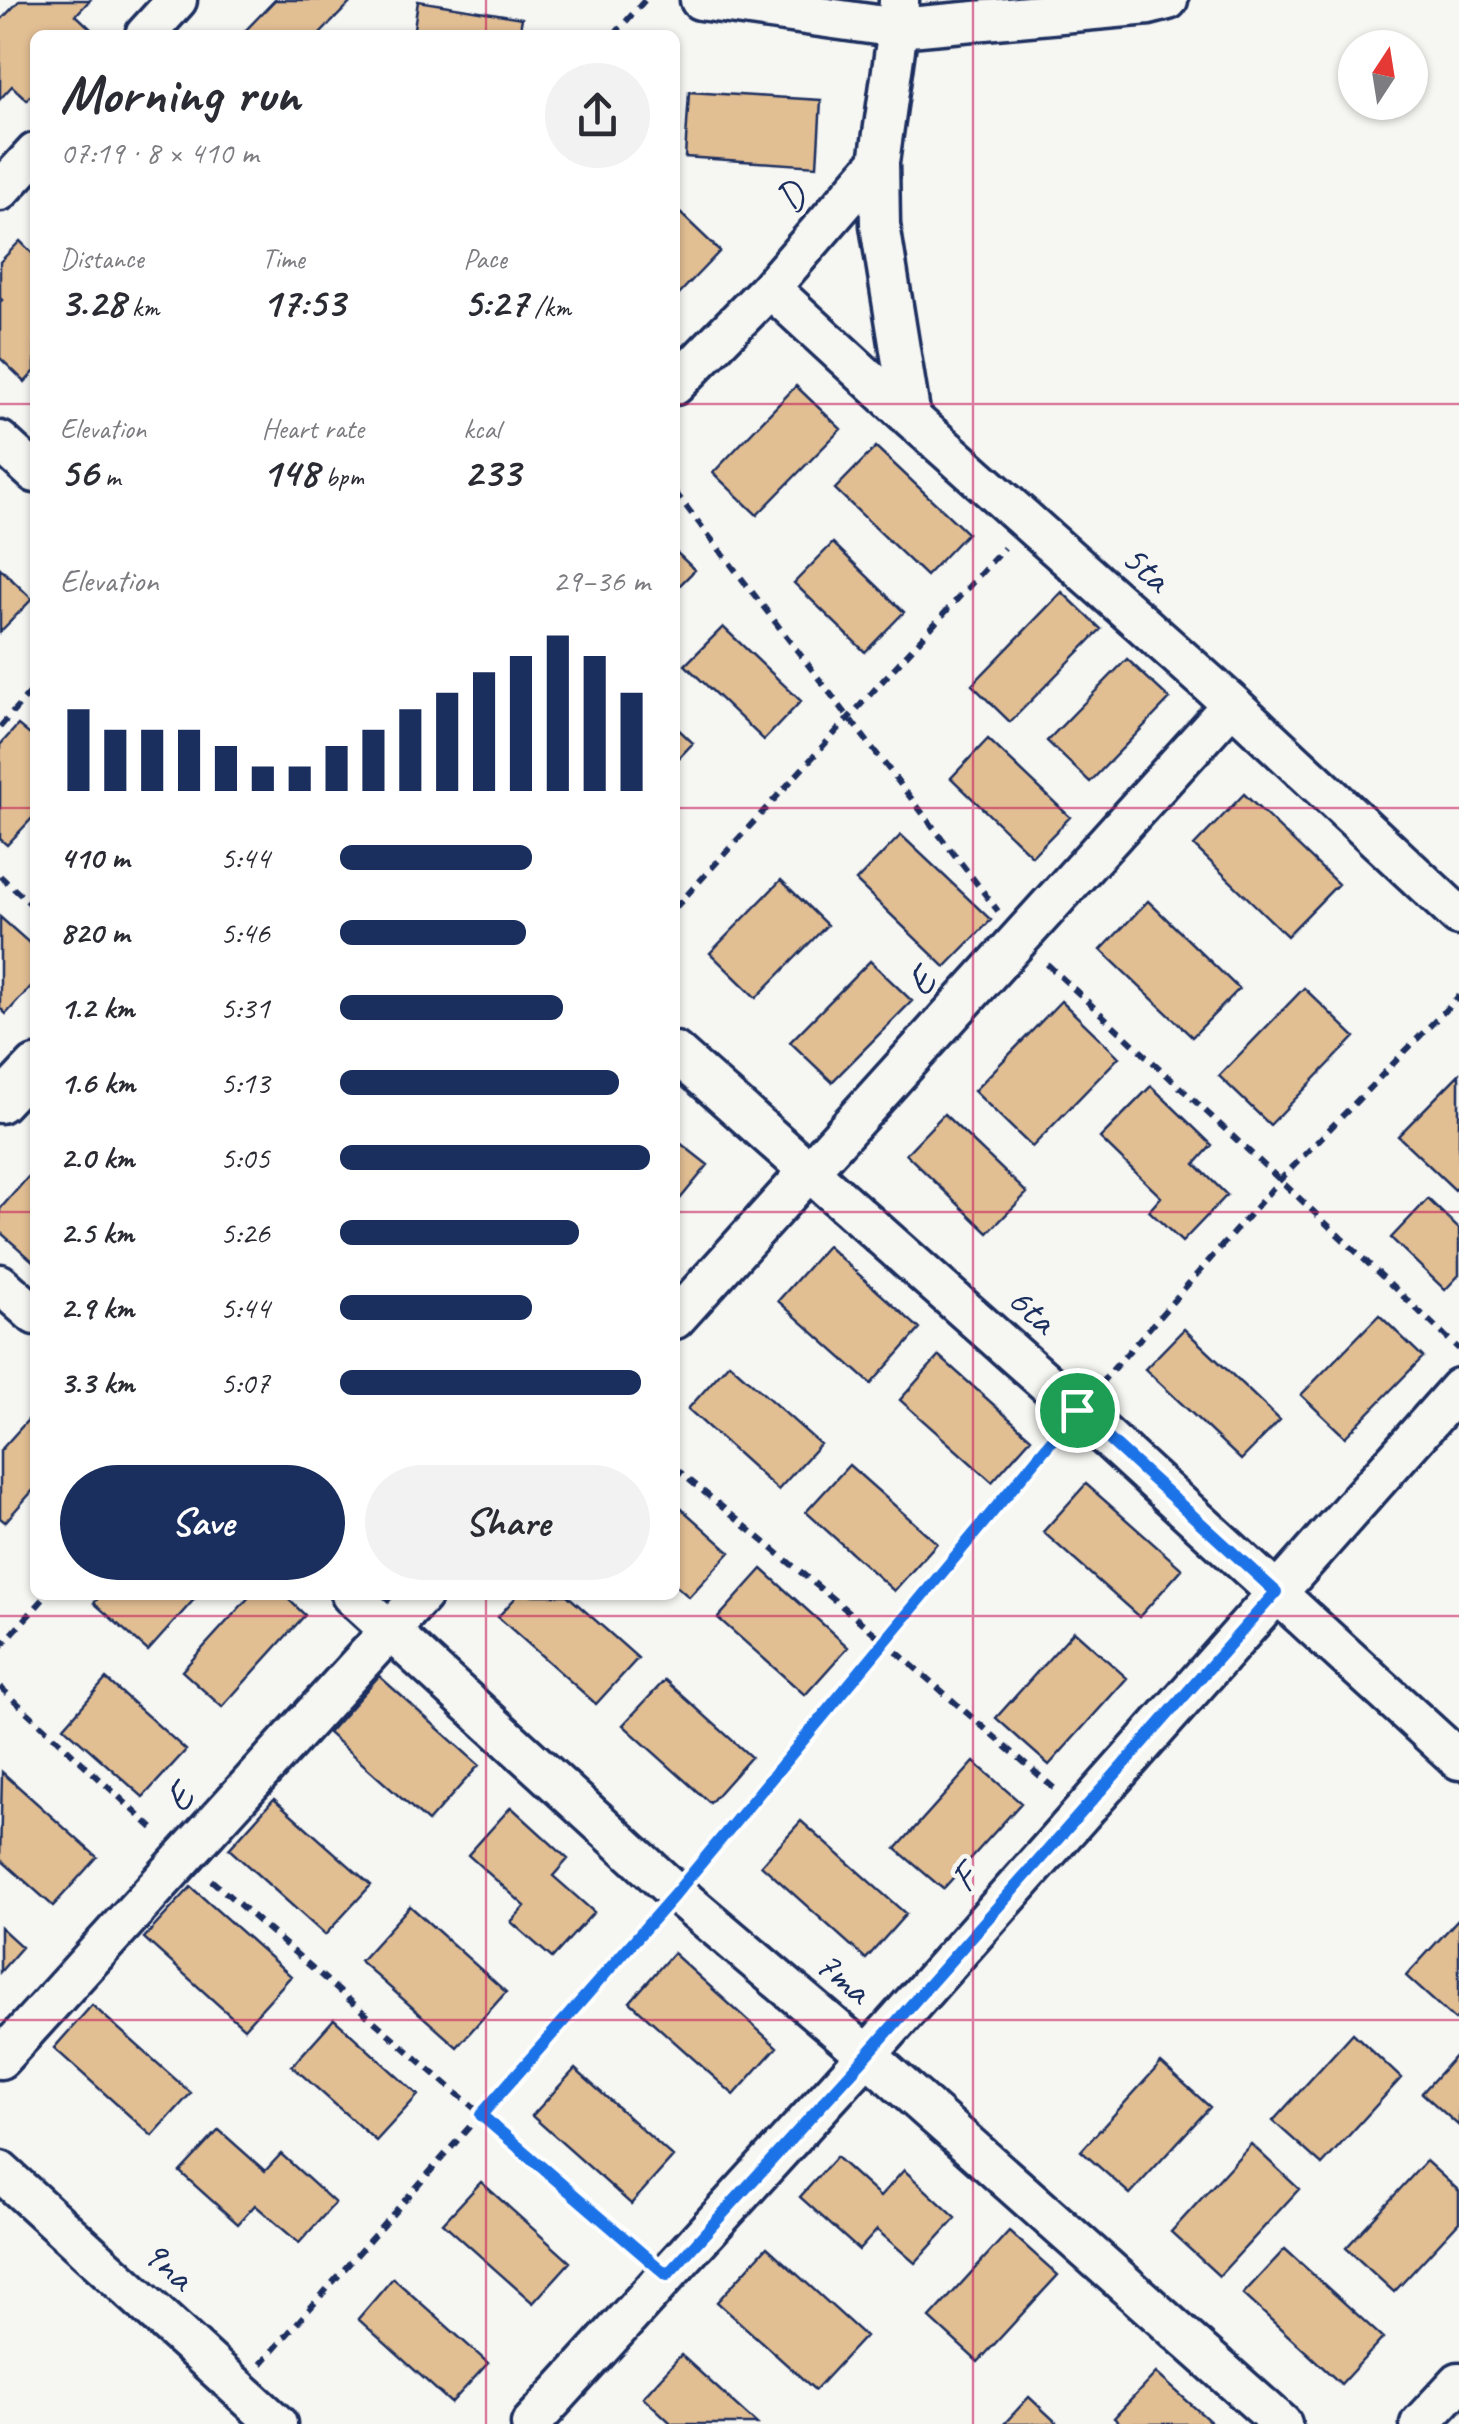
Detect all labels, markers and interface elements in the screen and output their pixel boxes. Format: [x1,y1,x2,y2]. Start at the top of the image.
north arrow [1338,30,1428,120]
map controls [1338,30,1428,120]
text: Morning run [60,59,300,129]
button: share [545,63,650,168]
text: 07:19 · 8 × 410 m [60,132,258,173]
street label: D [764,169,819,222]
text: Distance [60,241,144,276]
text: Time [262,241,305,276]
text: Pace [463,241,506,276]
text: 3.28 [60,276,125,329]
text: 17:53 [262,276,345,329]
text: 5:27 [463,276,528,329]
text: km [125,289,159,324]
text: /km [528,289,571,324]
text: Elevation [60,411,146,446]
text: Heart rate [262,411,364,446]
text: kcal [463,411,500,446]
text: 56 [60,446,98,499]
text: 148 [262,446,318,499]
text: 233 [463,446,520,499]
text: m [98,459,120,494]
text: bpm [318,459,364,494]
street label: 5ta [1111,533,1183,604]
text: Elevation [60,560,158,601]
text: 29–36 m [552,560,650,601]
text: 410 m [60,837,129,878]
text: 5:44 [220,837,270,878]
text: 820 m [60,912,129,953]
text: 5:46 [220,912,270,953]
street label: E [895,953,950,1006]
text: 1.2 km [60,987,134,1028]
text: 5:31 [220,987,270,1028]
text: 1.6 km [60,1062,135,1103]
text: 5:13 [220,1062,270,1103]
text: 2.0 km [60,1137,134,1178]
text: 5:05 [220,1137,270,1178]
text: 2.5 km [60,1212,134,1253]
text: 5:26 [220,1212,270,1253]
street label: 6ta [997,1275,1069,1346]
text: 2.9 km [60,1287,134,1328]
text: 5:44 [220,1287,270,1328]
text: 3.3 km [60,1362,134,1403]
text: 5:07 [220,1362,270,1403]
pin [1035,1368,1120,1453]
icon: arrive [1050,1383,1105,1438]
button: Save [60,1465,345,1580]
button: Share [365,1465,650,1580]
street label: E [153,1769,208,1822]
street label: F [939,1849,994,1902]
street label: 7ma [805,1939,884,2016]
street label: 9na [132,2228,207,2303]

